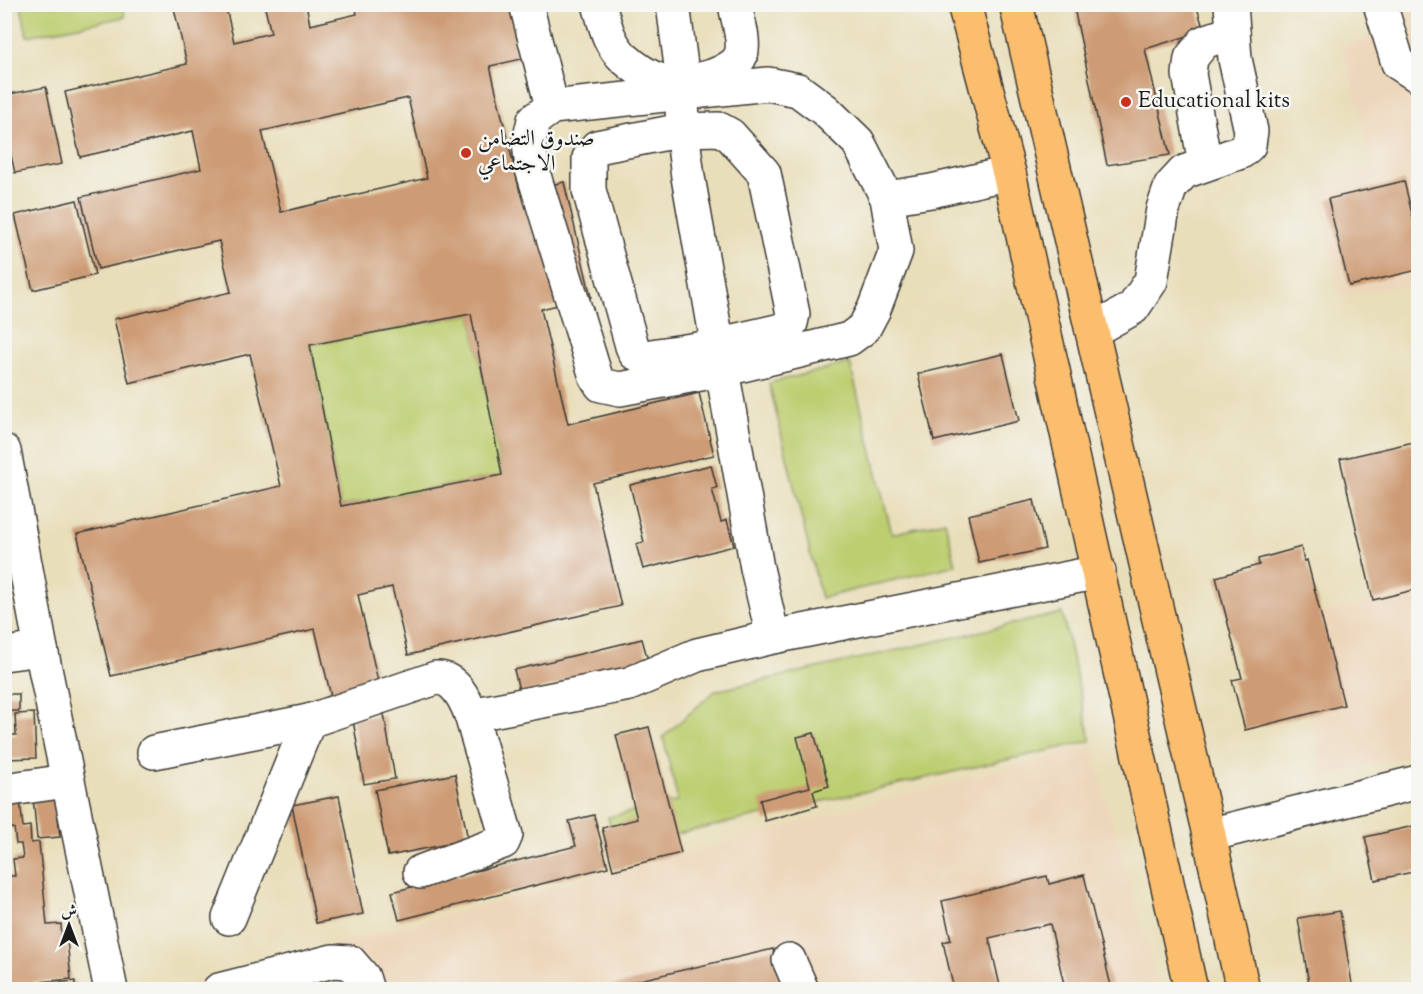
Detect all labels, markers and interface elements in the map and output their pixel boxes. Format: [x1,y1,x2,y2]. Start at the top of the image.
place label: Educational kits [1138,86,1290,118]
marker: Educational kits [1119,95,1133,109]
place label: صندوق التضامن الاجتماعي [478,124,595,181]
marker: صندوق التضامن الاجتماعي [459,146,473,160]
north arrow [39,895,99,955]
text: ش [61,901,77,924]

